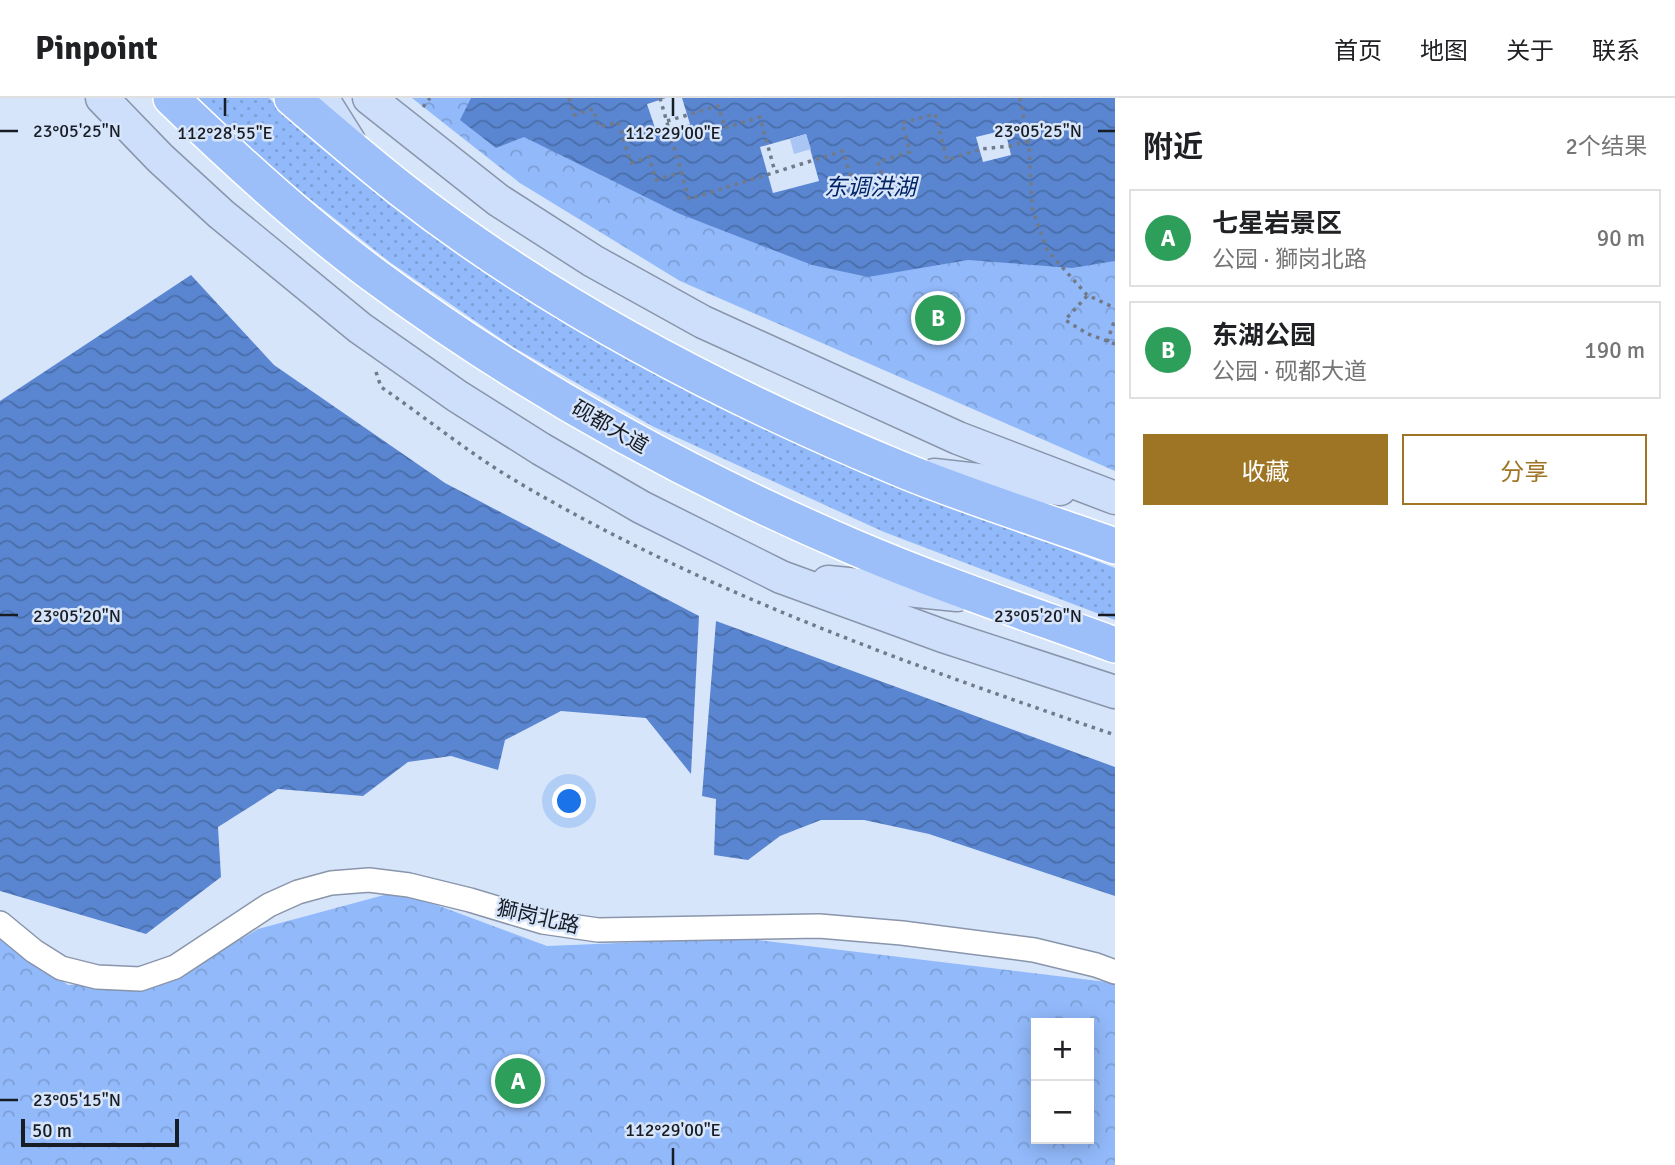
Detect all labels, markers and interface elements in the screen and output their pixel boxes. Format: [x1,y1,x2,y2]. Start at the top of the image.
text: Pinpoint [35,28,158,69]
text: 首页 [1334,36,1382,66]
text: 地图 [1420,36,1468,66]
text: 关于 [1506,36,1554,66]
text: 联系 [1592,36,1640,66]
text: 23°05'25"N [33,120,121,142]
text: 23°05'25"N [994,120,1082,142]
text: 112°28'55"E [177,122,273,144]
text: 112°29'00"E [625,122,721,144]
text: 附近 [1143,129,1203,166]
text: 2个结果 [1566,132,1647,161]
water label: 东调洪湖 [824,173,919,202]
text: 七星岩景区 [1212,208,1342,240]
text: A [1161,224,1175,253]
text: 90 m [1597,224,1645,253]
text: 公园 · 獅岗北路 [1212,245,1367,274]
pin: B [915,292,961,344]
text: 东湖公园 [1212,320,1316,352]
text: B [1161,336,1175,365]
text: 190 m [1584,336,1645,365]
text: 公园 · 砚都大道 [1212,357,1367,386]
street label: 砚都大道 [567,395,653,459]
button: 收藏 [1143,434,1388,505]
button: 分享 [1402,434,1647,505]
text: 23°05'20"N [33,605,121,627]
text: 23°05'20"N [994,605,1082,627]
your location [552,784,586,818]
street label: 獅岗北路 [494,895,582,939]
map controls [1031,1018,1094,1144]
button: + [1031,1018,1094,1081]
pin: A [495,1055,541,1107]
button: − [1031,1081,1094,1144]
text: 23°05'15"N [33,1089,121,1111]
scale bar [21,1116,178,1148]
text: 50 m [32,1119,72,1143]
text: 112°29'00"E [625,1119,721,1141]

